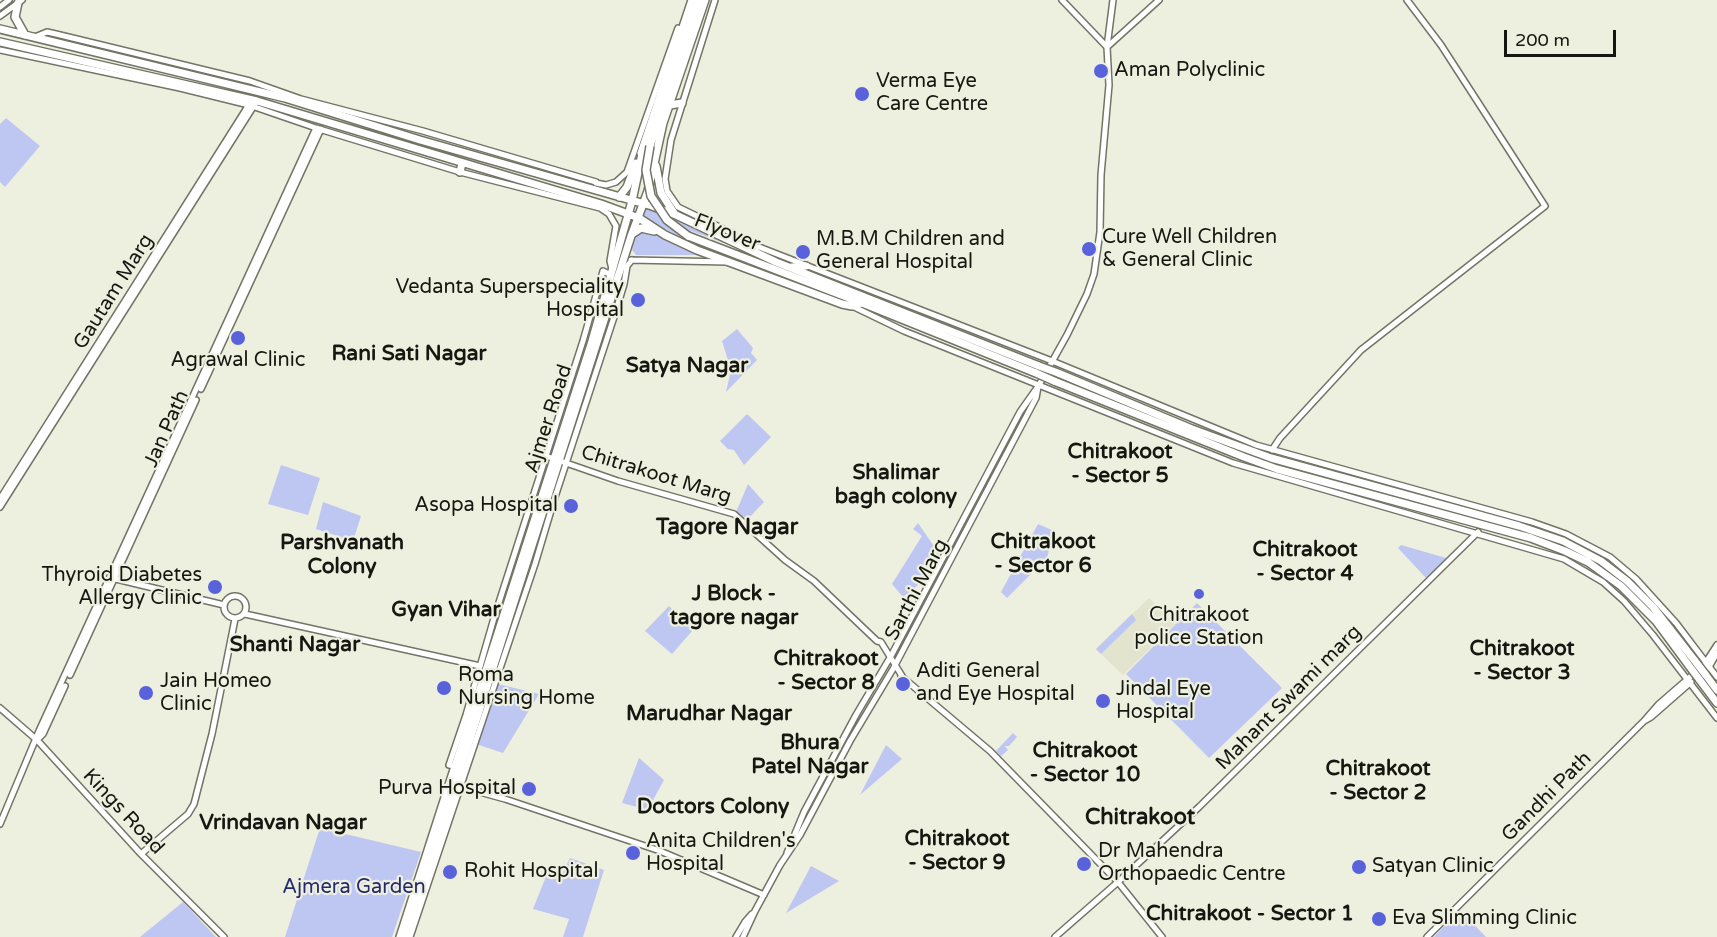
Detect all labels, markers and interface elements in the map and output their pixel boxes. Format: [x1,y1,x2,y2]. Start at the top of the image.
scale bar [1507,18,1620,56]
text: 200 m [1515,29,1570,51]
place label: Aman Polyclinic [1114,59,1265,83]
marker: Aman Polyclinic [1092,62,1110,80]
place label: Verma Eye Care Centre [876,70,988,117]
marker: Verma Eye Care Centre [853,85,871,103]
street label: Flyover [690,209,764,257]
place label: Cure Well Children & General Clinic [1102,226,1277,273]
place label: M.B.M Children and General Hospital [816,228,1005,275]
street label: Gautam Marg [69,230,159,354]
marker: Cure Well Children & General Clinic [1080,240,1098,258]
marker: M.B.M Children and General Hospital [794,243,812,261]
place label: Vedanta Superspeciality Hospital [395,276,624,323]
marker: Vedanta Superspeciality Hospital [629,291,647,309]
marker: Agrawal Clinic [229,329,247,347]
district label: Rani Sati Nagar [331,341,487,367]
place label: Agrawal Clinic [171,349,305,373]
district label: Satya Nagar [626,353,748,379]
street label: Ajmer Road [520,362,578,476]
street label: Jan Path [139,387,195,471]
district label: Chitrakoot - Sector 5 [1067,439,1173,489]
street label: Chitrakoot Marg [578,441,734,509]
district label: Shalimar bagh colony [835,460,957,510]
place label: Asopa Hospital [414,494,558,518]
marker: Asopa Hospital [562,497,580,515]
district label: Tagore Nagar [656,515,798,541]
district label: Chitrakoot - Sector 6 [990,529,1096,579]
district label: Parshvanath Colony [280,530,404,580]
street label: Sarthi Marg [880,535,954,645]
district label: Chitrakoot - Sector 4 [1252,537,1358,587]
place label: Thyroid Diabetes Allergy Clinic [41,564,202,611]
marker: Thyroid Diabetes Allergy Clinic [206,578,224,596]
district label: J Block - tagore nagar [670,581,798,631]
marker: Chitrakoot police Station [1192,587,1206,601]
district label: Gyan Vihar [391,597,501,623]
place label: Chitrakoot police Station [1134,604,1264,651]
street label: Mahant Swami marg [1211,620,1367,776]
district label: Shanti Nagar [230,632,360,658]
district label: Chitrakoot - Sector 3 [1469,636,1575,686]
district label: Chitrakoot - Sector 8 [773,646,879,696]
place label: Aditi General and Eye Hospital [916,660,1075,707]
place label: Roma Nursing Home [458,664,595,711]
place label: Jain Homeo Clinic [160,670,272,717]
marker: Aditi General and Eye Hospital [894,675,912,693]
place label: Jindal Eye Hospital [1116,678,1211,725]
marker: Roma Nursing Home [435,679,453,697]
marker: Jain Homeo Clinic [137,684,155,702]
marker: Jindal Eye Hospital [1094,692,1112,710]
district label: Marudhar Nagar [626,701,792,727]
district label: Bhura Patel Nagar [751,730,869,780]
district label: Chitrakoot - Sector 10 [1030,738,1140,788]
street label: Gandhi Path [1497,747,1597,847]
district label: Chitrakoot - Sector 2 [1325,756,1431,806]
street label: Kings Road [77,764,169,860]
place label: Purva Hospital [378,777,516,801]
marker: Purva Hospital [520,780,538,798]
district label: Doctors Colony [637,794,789,820]
district label: Chitrakoot [1085,805,1195,831]
district label: Vrindavan Nagar [199,810,367,836]
district label: Chitrakoot - Sector 9 [904,826,1010,876]
place label: Anita Children's Hospital [646,830,796,877]
place label: Dr Mahendra Orthopaedic Centre [1098,840,1285,887]
marker: Anita Children's Hospital [624,844,642,862]
marker: Dr Mahendra Orthopaedic Centre [1075,855,1093,873]
place label: Satyan Clinic [1372,855,1494,879]
marker: Satyan Clinic [1350,858,1368,876]
place label: Rohit Hospital [464,860,598,884]
marker: Rohit Hospital [441,863,459,881]
park label: Ajmera Garden [282,876,426,900]
district label: Chitrakoot - Sector 1 [1146,901,1354,927]
place label: Eva Slimming Clinic [1392,907,1577,931]
marker: Eva Slimming Clinic [1370,910,1388,928]

